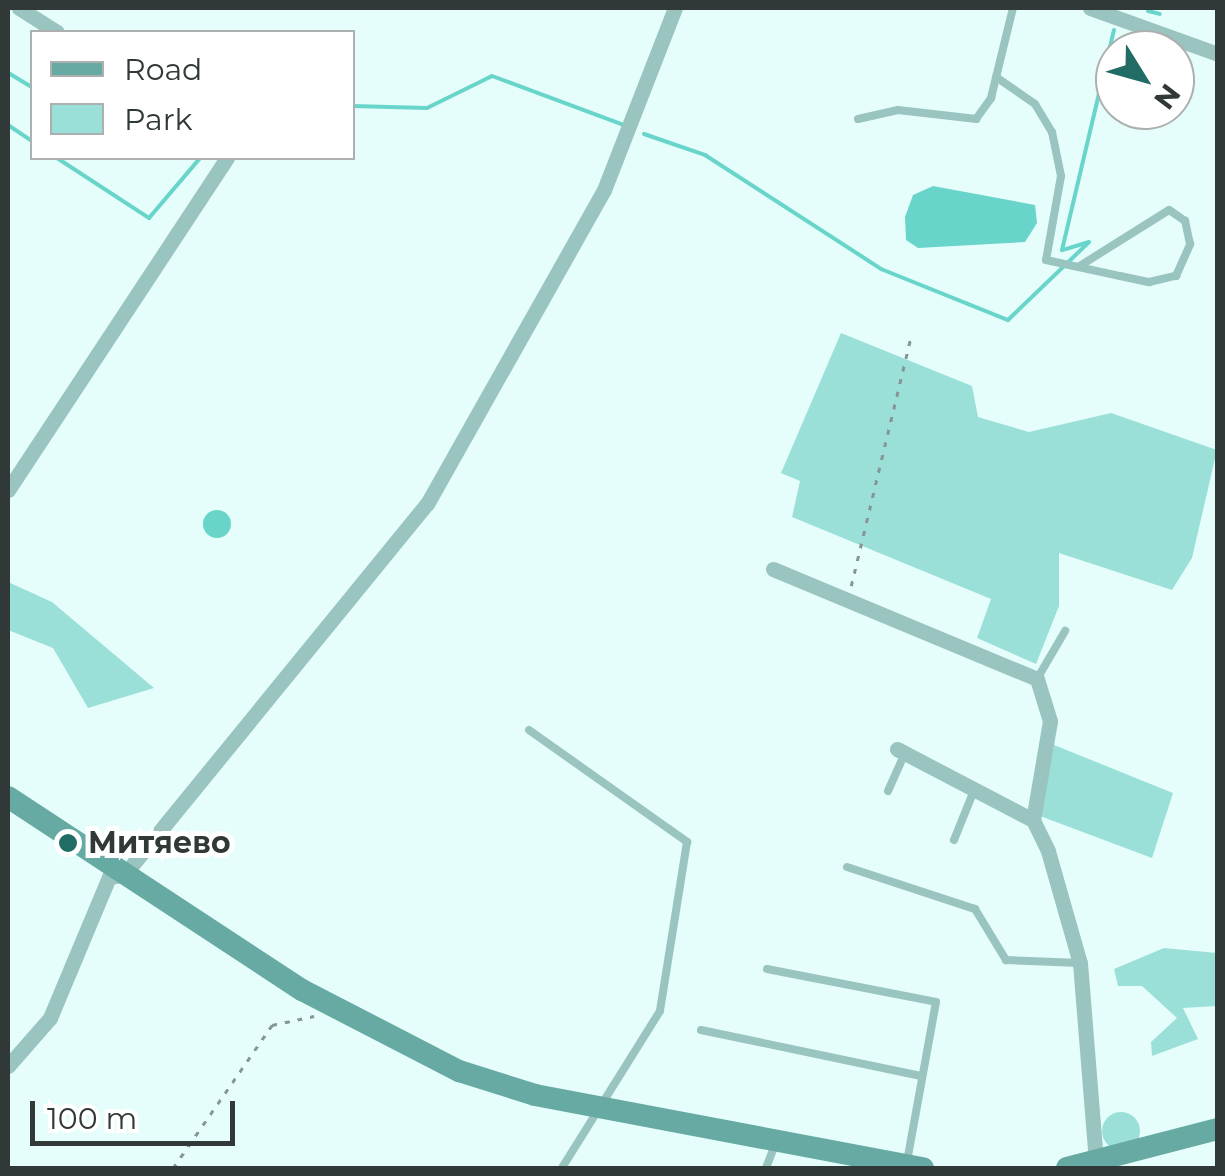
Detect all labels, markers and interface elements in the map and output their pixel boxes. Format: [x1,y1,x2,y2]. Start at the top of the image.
legend [30,30,355,160]
north arrow [1095,30,1195,130]
text: Road [124,51,202,88]
text: N [1147,78,1188,116]
text: Park [124,101,193,138]
place label: Митяево [88,825,231,861]
marker: Митяево [57,832,79,854]
scale bar [35,1081,240,1143]
text: 100 m [47,1100,137,1137]

